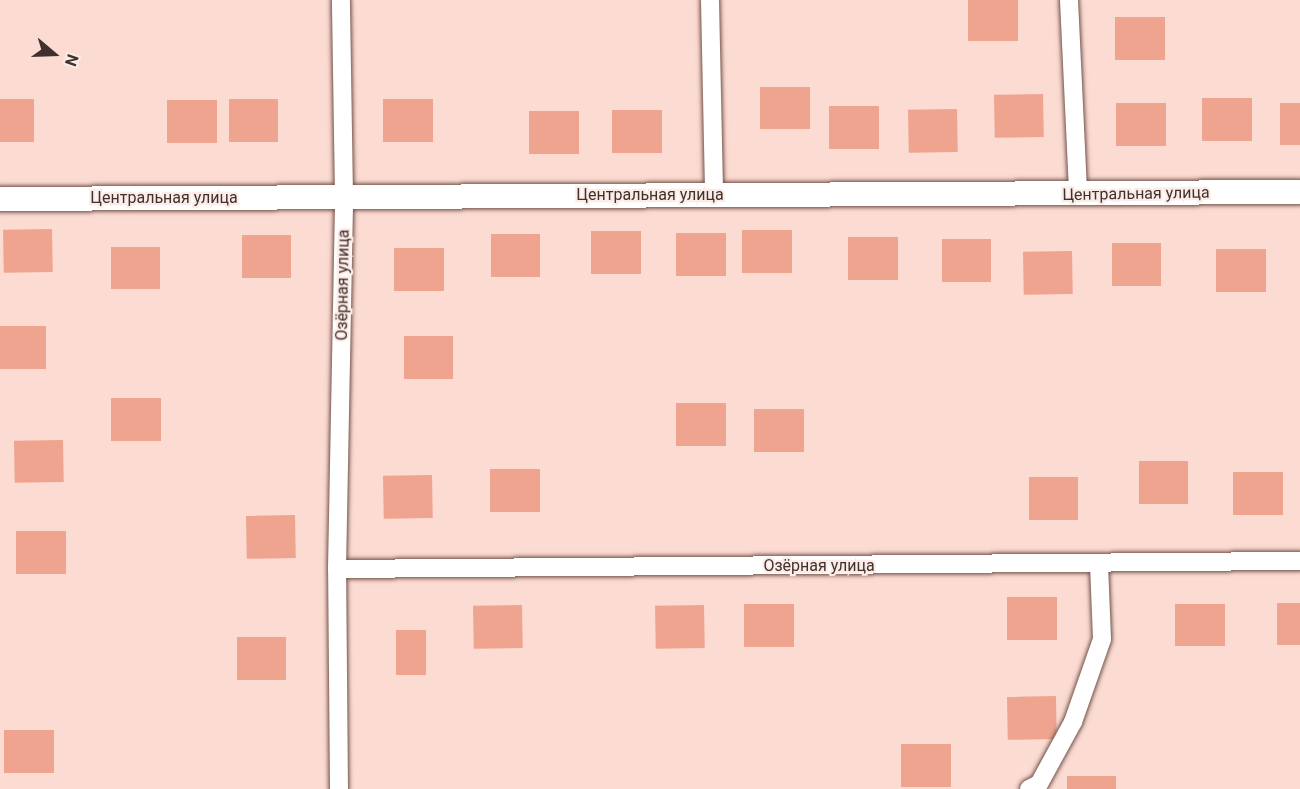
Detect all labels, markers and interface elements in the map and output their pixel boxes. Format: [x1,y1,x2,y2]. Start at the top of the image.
north arrow [24,24,84,84]
text: N [61,52,82,68]
street label: Центральная улица [1062,183,1210,205]
street label: Центральная улица [576,185,724,205]
street label: Центральная улица [90,188,238,208]
street label: Озёрная улица [332,229,354,341]
street label: Озёрная улица [763,556,875,576]

